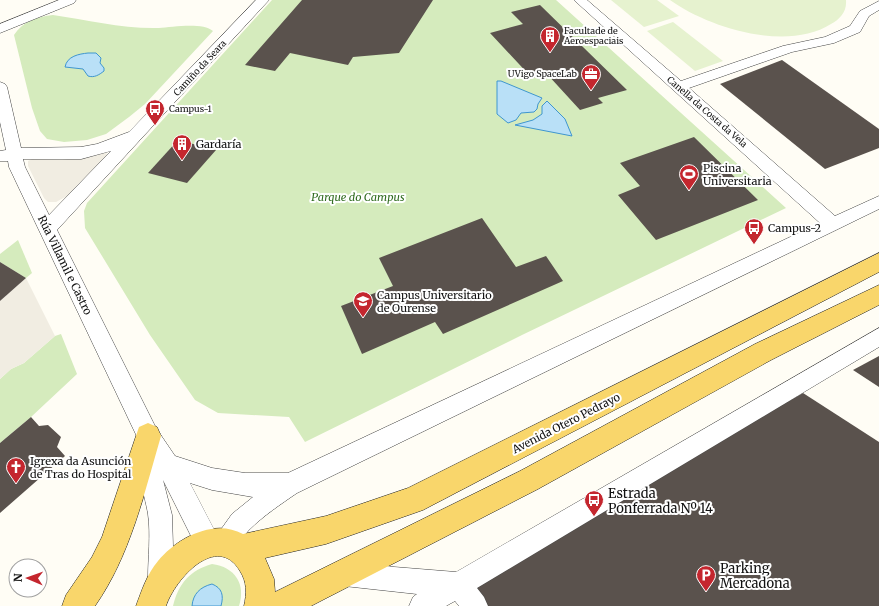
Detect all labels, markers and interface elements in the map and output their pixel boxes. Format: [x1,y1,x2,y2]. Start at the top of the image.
building icon: Facultade de Aeroespaciais [539,25,561,53]
place label: Facultade de Aeroespaciais [563,25,624,46]
street label: Camiño da Seara [171,37,228,98]
office icon: UVigo SpaceLab [580,63,602,91]
place label: UVigo SpaceLab [508,68,578,79]
street label: Canella da Costa da Vela [665,74,750,150]
bus stop icon: Campus-1 [144,98,166,126]
place label: Campus-1 [169,103,212,114]
building icon: Gardaría [171,133,193,161]
place label: Gardaría [196,137,242,151]
place label: Piscina Universitaria [703,161,772,188]
sports icon: Piscina Universitaria [678,163,700,191]
park label: Parque do Campus [311,190,405,204]
street label: Rúa Villamil e Castro [35,213,95,318]
bus stop icon: Campus-2 [743,217,765,245]
place label: Campus-2 [768,221,821,235]
place label: Campus Universitario de Ourense [377,288,492,315]
school or university icon: Campus Universitario de Ourense [352,290,374,318]
street label: Avenida Otero Pedrayo [509,389,623,457]
place label: Igrexa da Asunción de Tras do Hospital [30,454,132,481]
church icon: Igrexa da Asunción de Tras do Hospital [5,456,27,484]
place label: Estrada Ponferrada Nº 14 [608,485,713,517]
bus stop icon: Estrada Ponferrada Nº 14 [583,489,605,517]
north arrow [8,558,48,598]
place label: Parking Mercadona [720,560,790,592]
parking icon: Parking Mercadona [695,564,717,592]
text: N [11,573,25,582]

